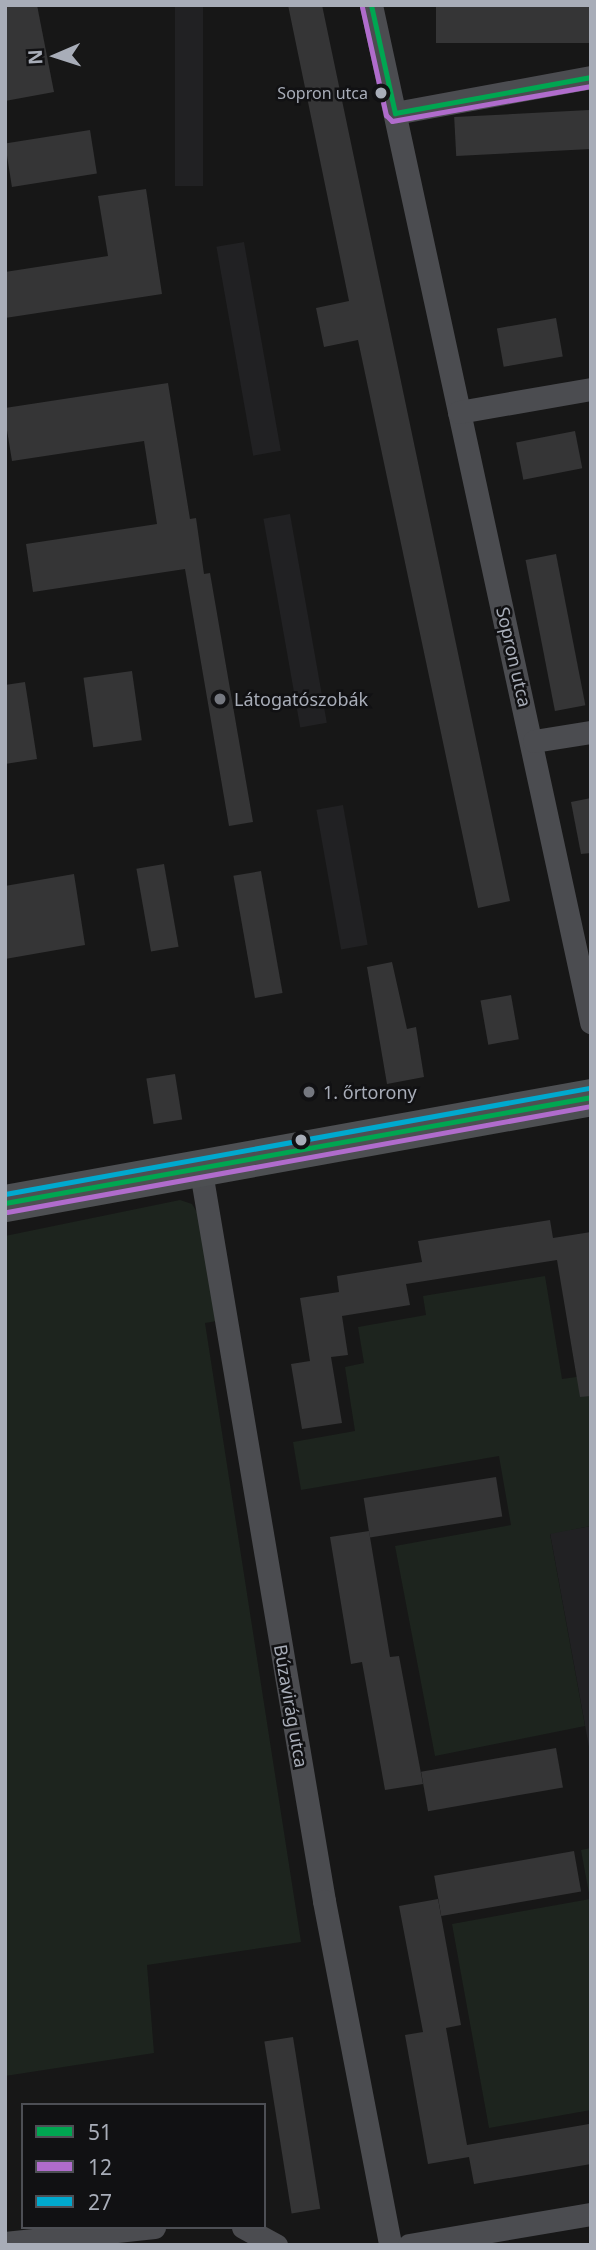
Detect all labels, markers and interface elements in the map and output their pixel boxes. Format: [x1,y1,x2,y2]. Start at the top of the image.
north arrow [21,21,91,91]
text: N [22,49,48,66]
place label: Sopron utca [277,83,368,103]
marker: Sopron utca [374,86,388,100]
street label: Sopron utca [492,605,536,709]
place label: Látogatószobák [234,688,368,710]
marker: Látogatószobák [212,691,228,707]
place label: 1. őrtorony [323,1081,417,1103]
marker: 1. őrtorony [301,1084,317,1100]
unlabelled marker [294,1133,308,1147]
street label: Búzavirág utca [270,1643,312,1769]
legend [21,2103,266,2229]
text: 51 [88,2118,112,2146]
text: 12 [88,2153,112,2181]
text: 27 [88,2188,112,2216]

